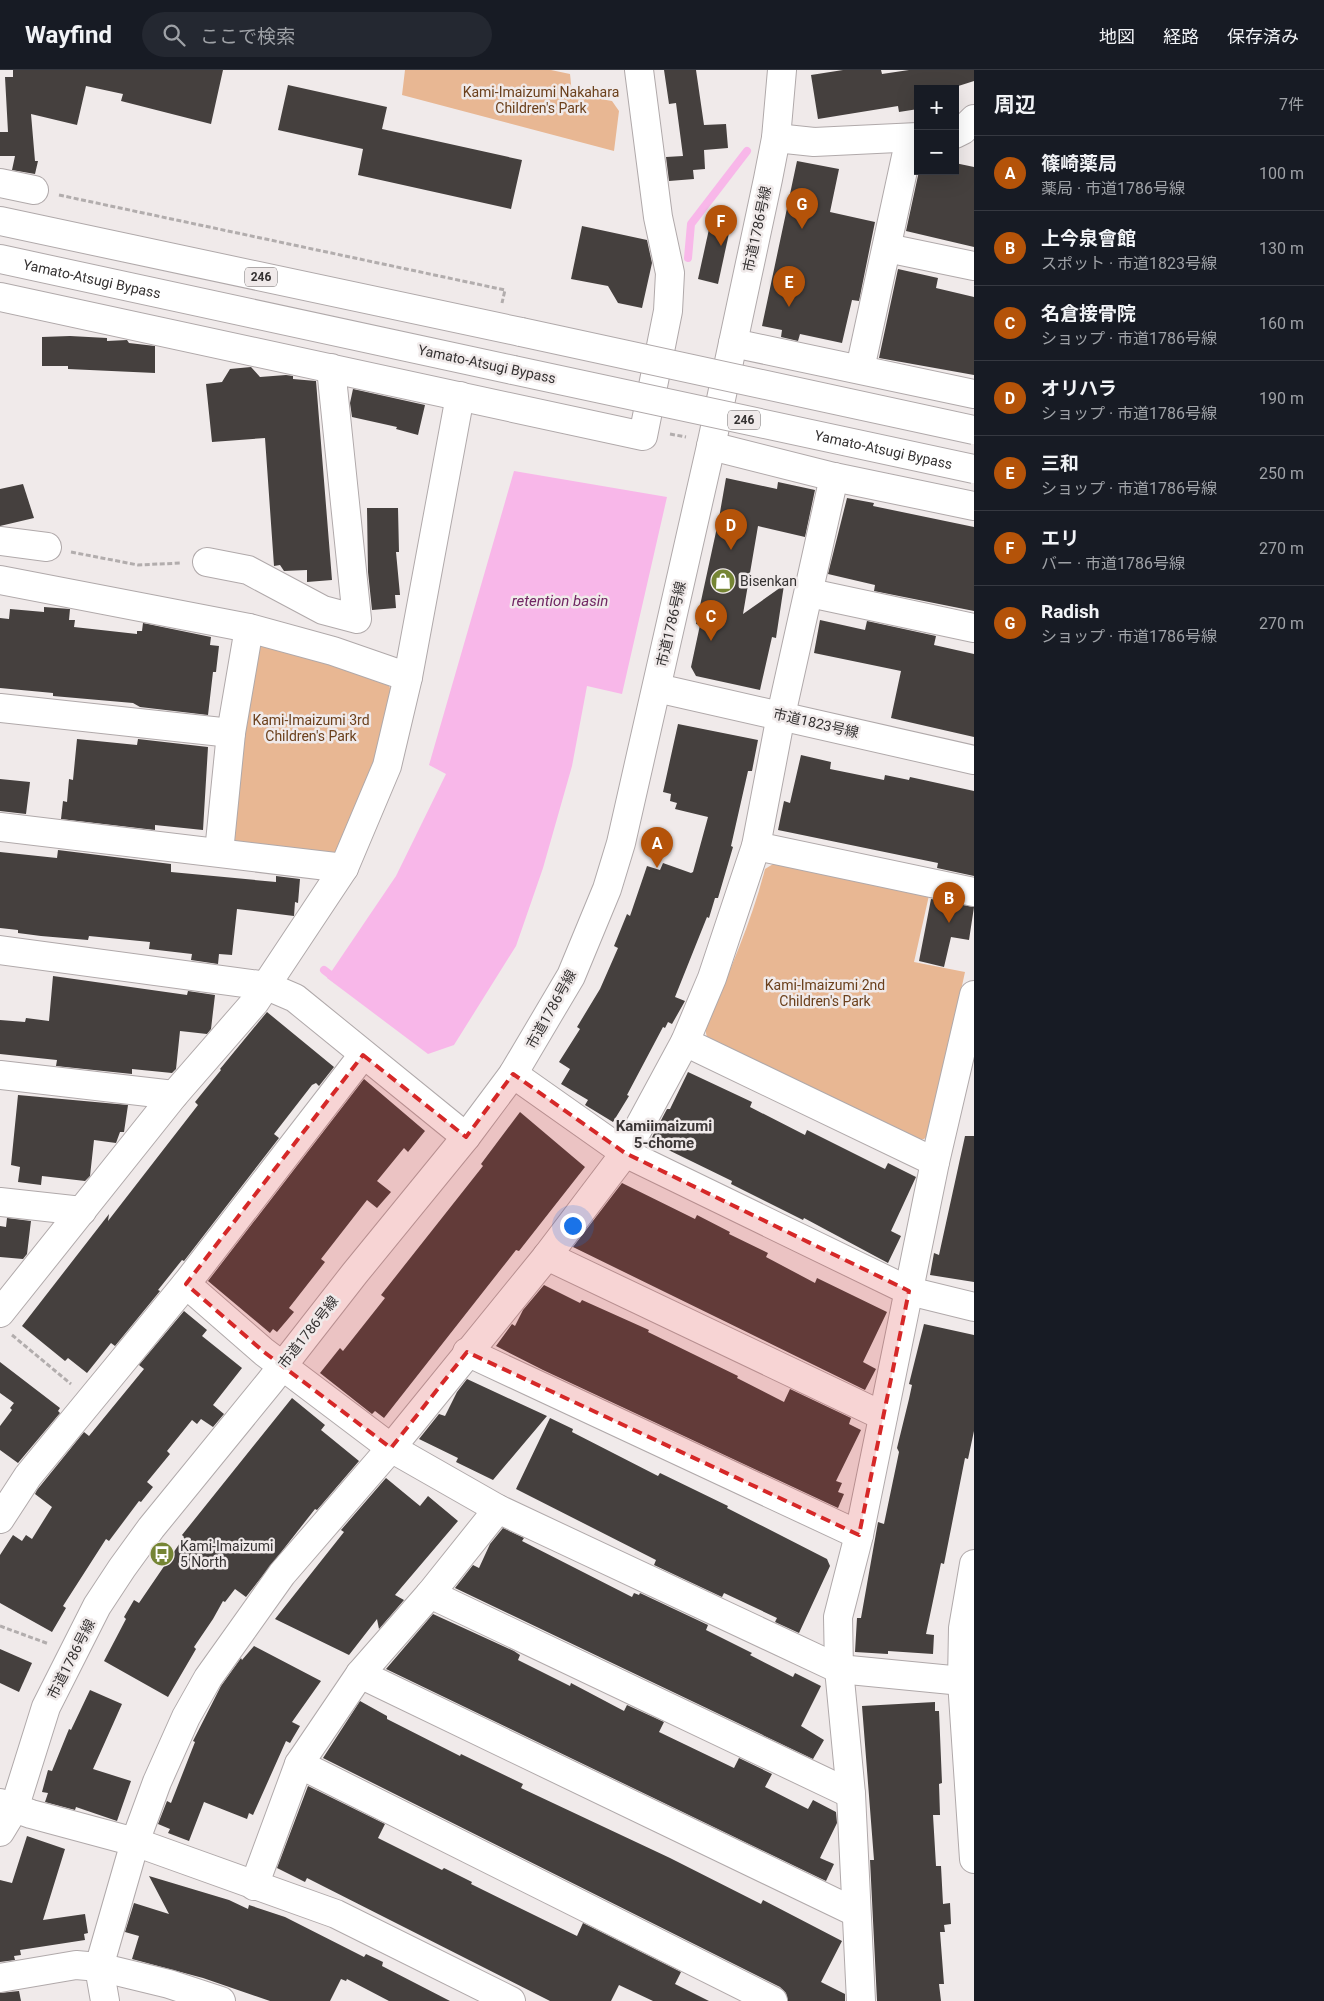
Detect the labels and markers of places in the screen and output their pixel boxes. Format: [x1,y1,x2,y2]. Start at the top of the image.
pin: G [786,188,818,229]
pin: F [705,205,737,246]
pin: E [773,266,805,307]
pin: D [715,509,747,550]
shop icon: Bisenkan [710,568,736,594]
place label: Bisenkan [740,573,797,589]
pin: C [695,600,727,641]
pin: A [641,827,673,868]
pin: B [933,882,965,923]
place label: Kami-Imaizumi 5 North [180,1538,273,1570]
bus stop icon: Kami-Imaizumi 5 North [149,1541,175,1567]

